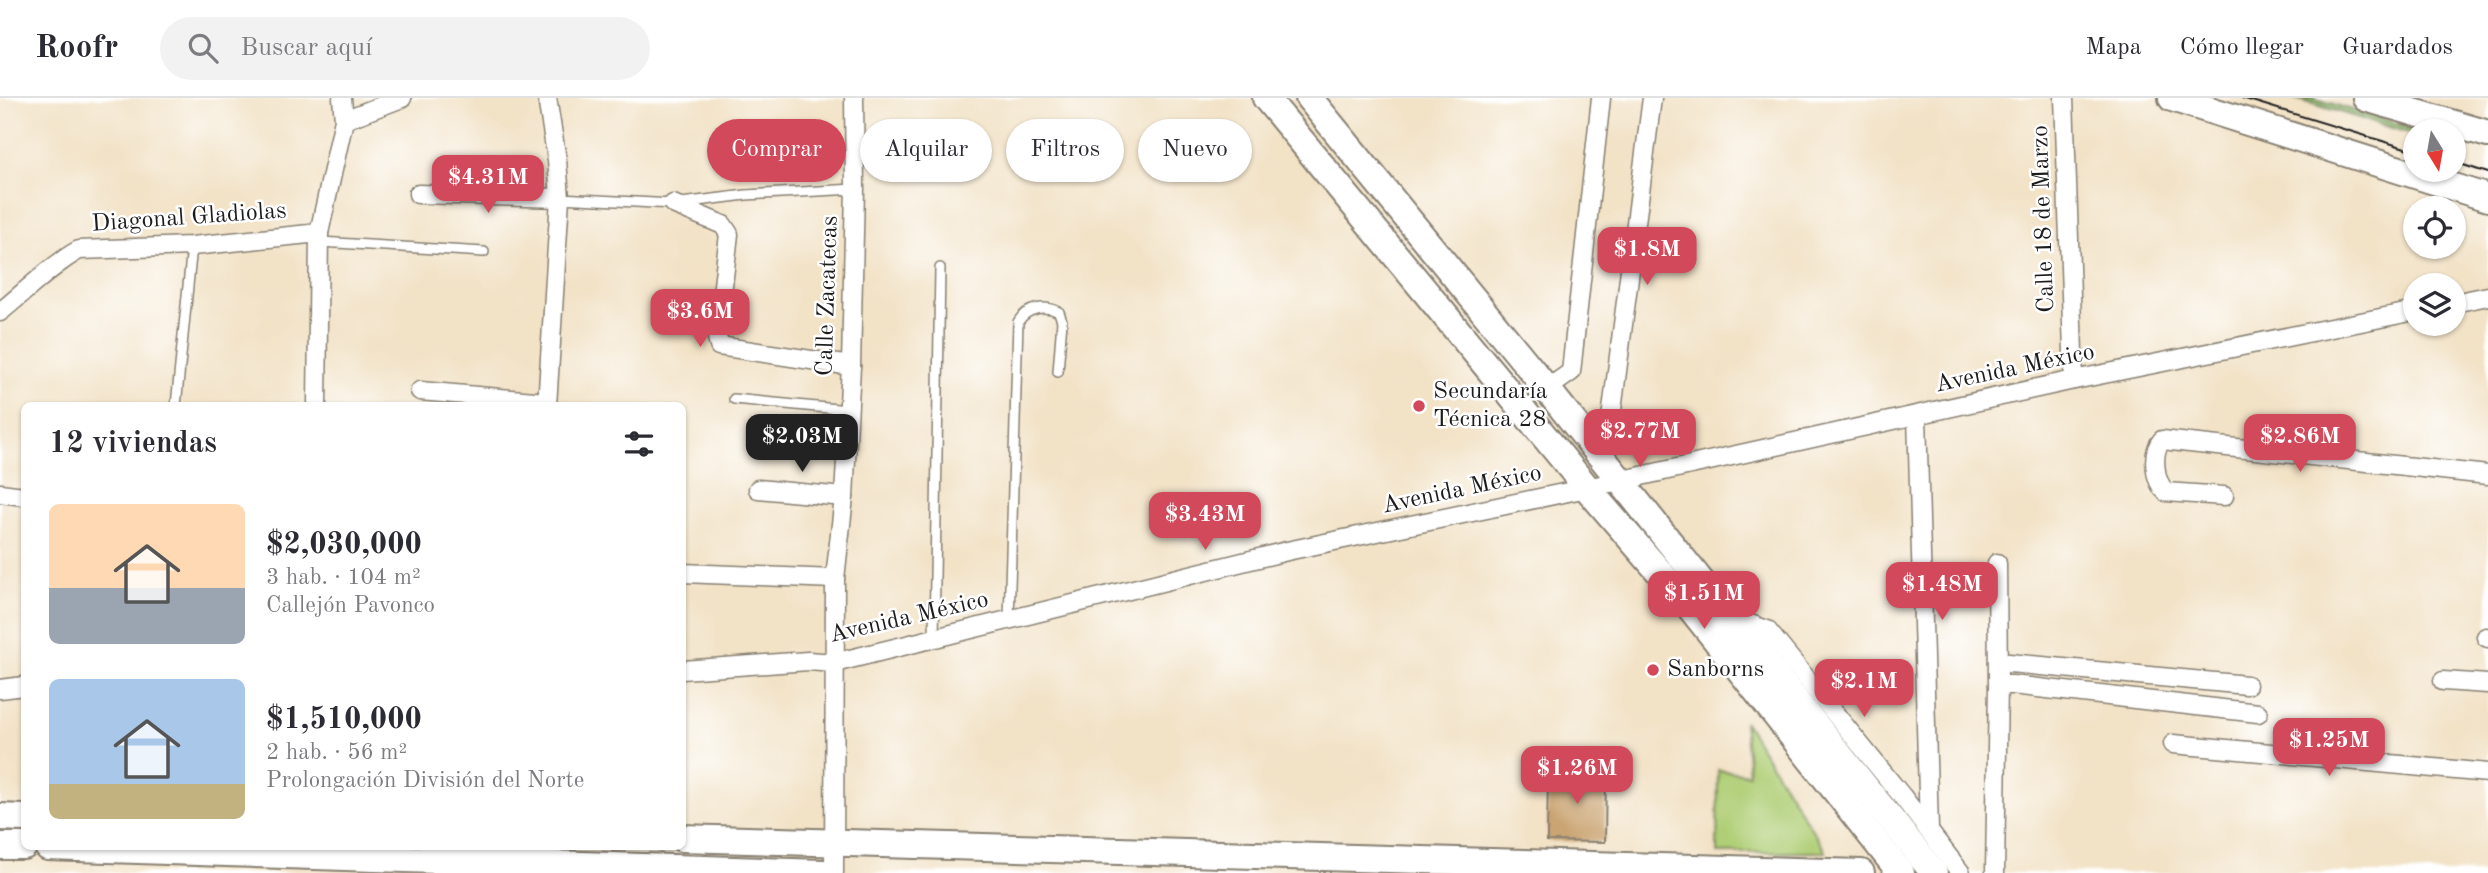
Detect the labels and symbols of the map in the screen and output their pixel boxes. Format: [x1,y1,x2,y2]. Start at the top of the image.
north arrow [2403,119,2466,182]
street label: Calle 18 de Marzo [2029,125,2059,313]
pin: $4.31M [431,156,545,215]
street label: Diagonal Gladiolas [91,199,287,237]
street label: Calle Zacatecas [813,215,843,377]
pin: $1.8M [1598,228,1696,287]
pin: $3.6M [651,289,749,349]
street label: Avenida México [1933,340,2097,398]
place label: Secundaría Técnica 28 [1433,380,1548,432]
marker: Secundaría Técnica 28 [1411,398,1427,414]
pin: $2.77M [1583,410,1697,469]
pin: $2.03M [745,414,859,474]
pin: $2.86M [2243,414,2357,474]
street label: Avenida México [1380,461,1544,519]
pin: $3.43M [1148,492,1262,552]
pin: $1.48M [1885,562,1999,622]
pin: $1.51M [1647,572,1761,631]
street label: Avenida México [827,588,991,648]
place label: Sanborns [1667,658,1764,682]
pin: $2.1M [1815,660,1913,719]
marker: Sanborns [1645,662,1661,678]
pin: $1.25M [2272,718,2386,778]
pin: $1.26M [1520,746,1634,806]

